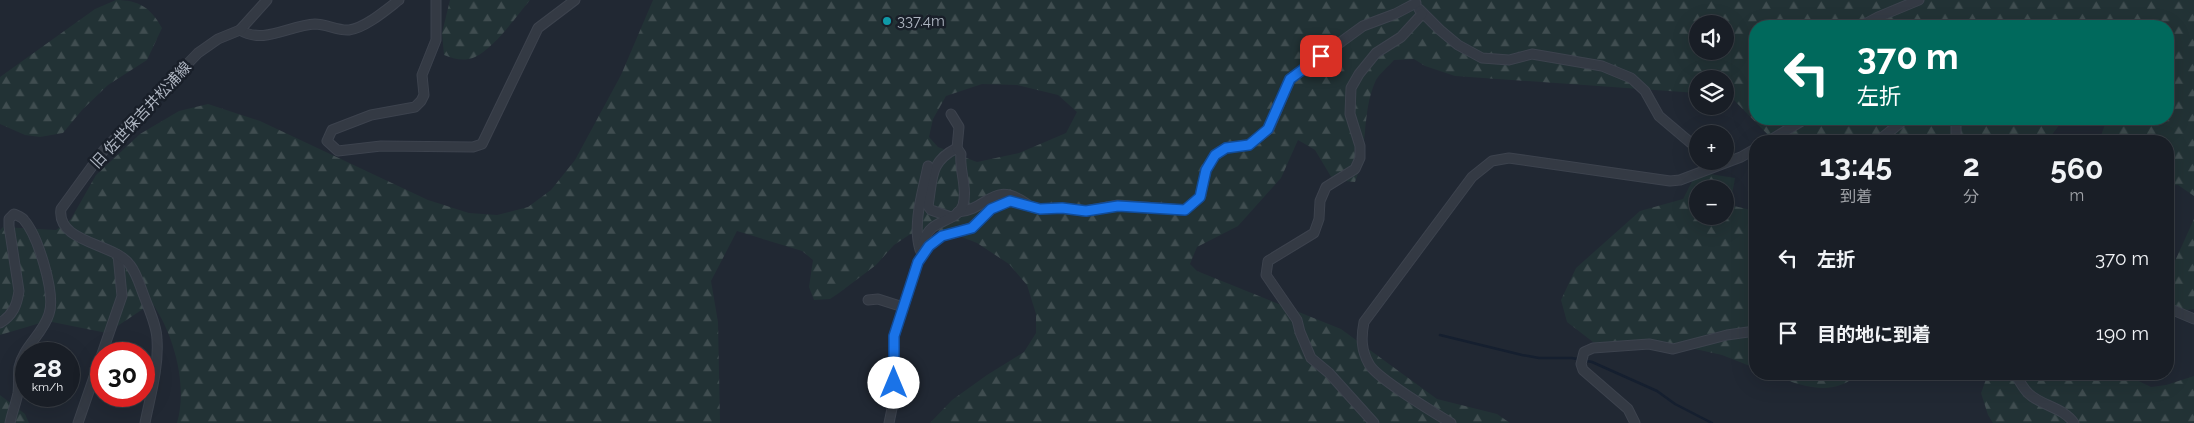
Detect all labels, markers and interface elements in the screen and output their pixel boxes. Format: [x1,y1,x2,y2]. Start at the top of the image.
place label: 337.4m [897,12,945,30]
marker: 337.4m [881,15,893,27]
map controls [1689,15,1734,225]
button: sound [1689,15,1734,60]
pin [1300,35,1342,77]
text: 370 m [1857,36,1959,77]
icon: left [1774,40,1839,105]
icon: arrive [1307,42,1335,70]
street label: 旧 佐世保吉井松浦線 [87,58,195,172]
button: layers [1689,70,1734,115]
text: 左折 [1857,83,1901,109]
button: + [1689,125,1734,170]
text: 13:45 [1820,148,1892,183]
text: 2 [1963,148,1980,183]
text: 560 [2050,151,2103,186]
button: − [1689,180,1734,225]
text: m [2069,186,2084,205]
text: 到着 [1840,187,1872,206]
text: 分 [1963,187,1979,206]
icon: left [1774,244,1802,272]
text: 370 m [2095,247,2149,269]
text: 左折 [1817,248,1855,270]
icon: arrive [1774,319,1802,347]
text: 190 m [2096,322,2149,344]
text: 目的地に到着 [1817,323,1931,345]
speed limit sign: 30 [90,342,155,407]
text: 28 [33,353,62,383]
position arrow [867,356,919,408]
text: km/h [32,380,63,394]

